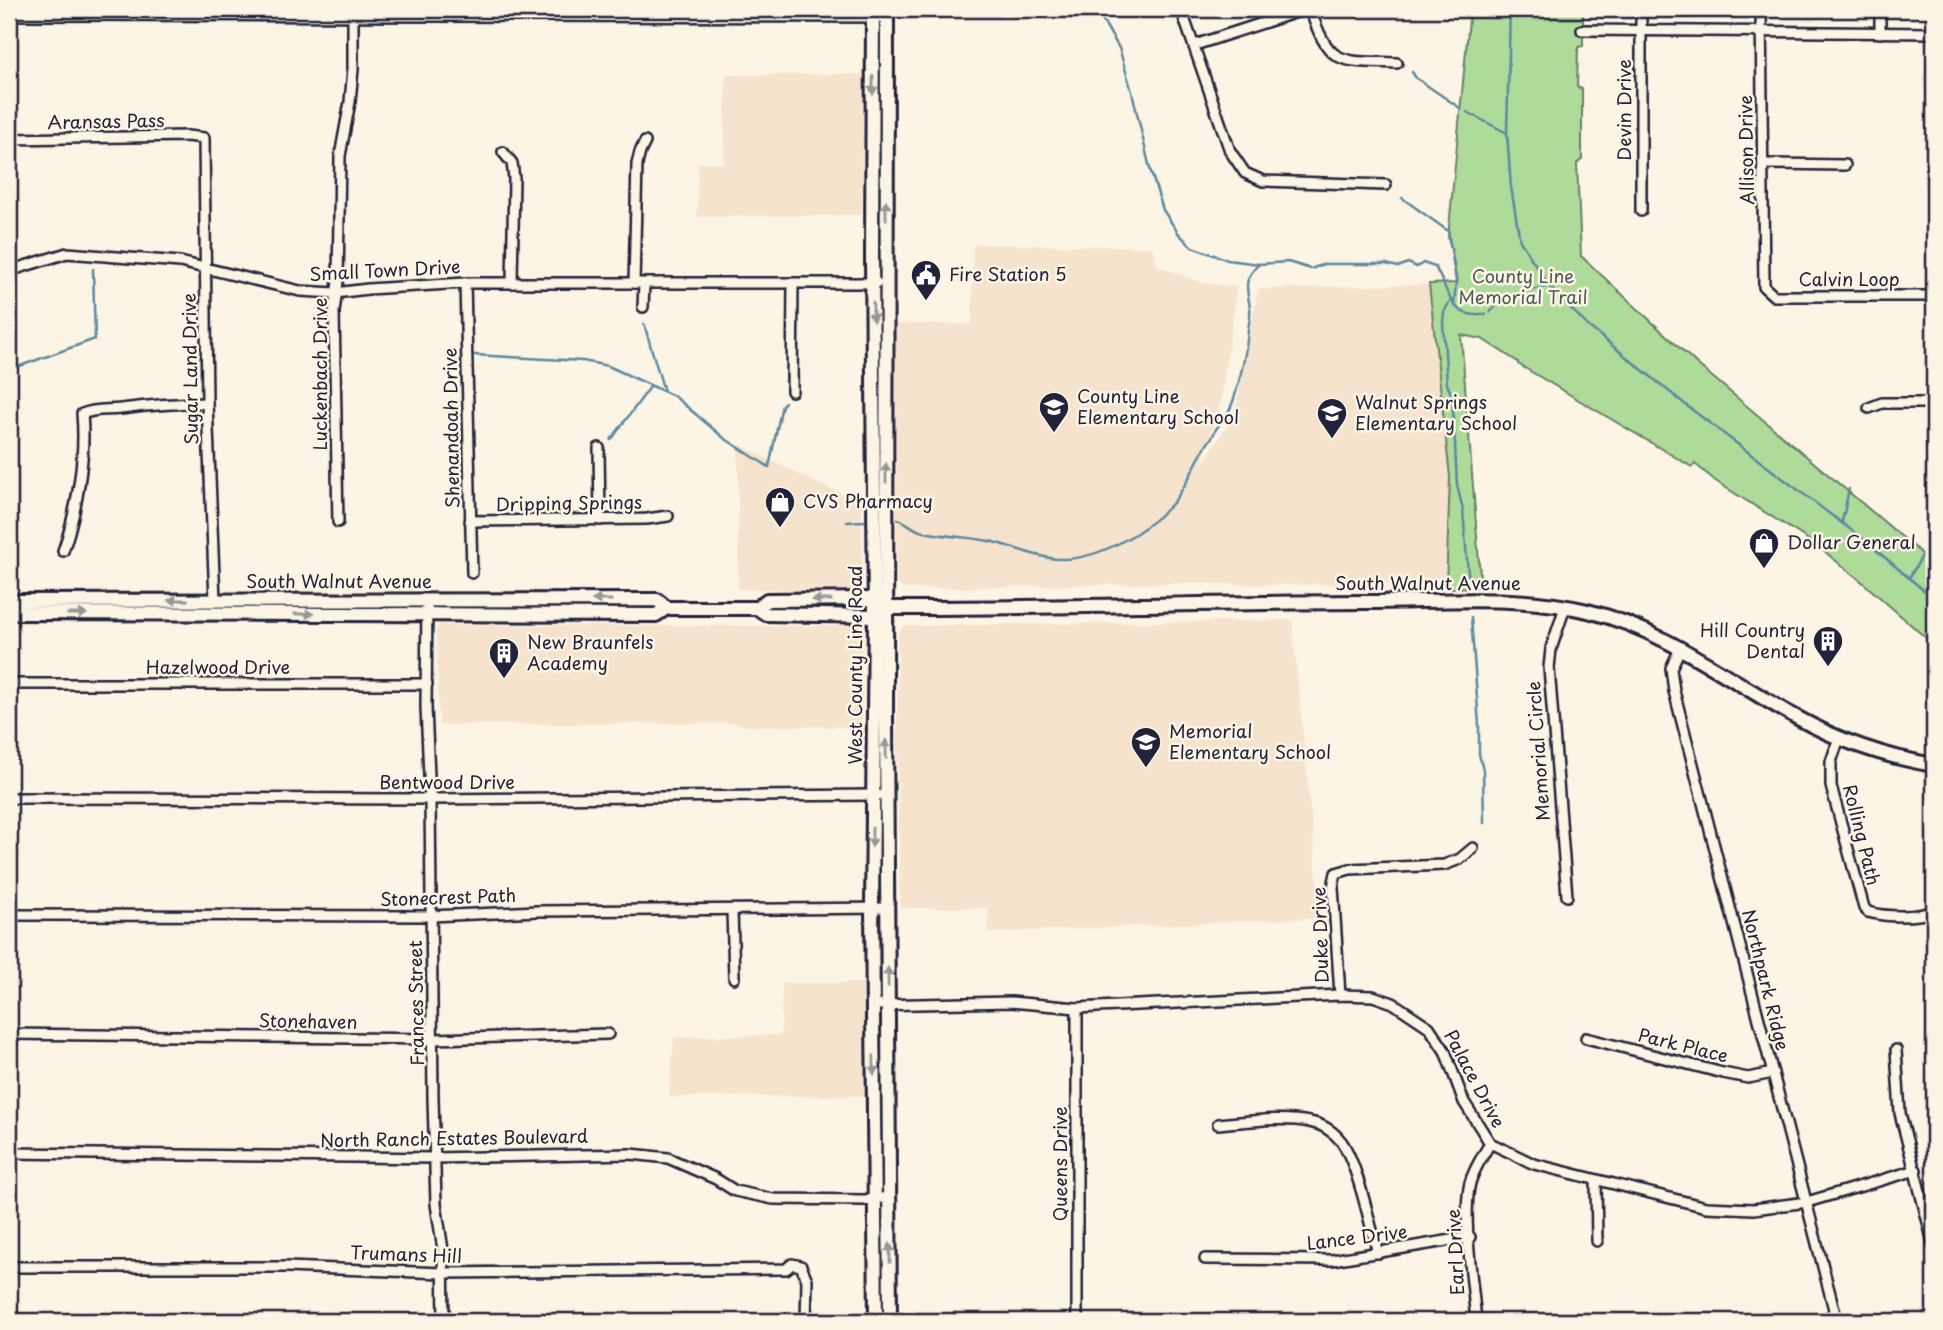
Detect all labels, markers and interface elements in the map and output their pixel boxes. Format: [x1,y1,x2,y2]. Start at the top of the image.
street label: Devin Drive [1610,59,1637,161]
one-way arrow [867,74,879,96]
street label: Allison Drive [1731,95,1760,205]
street label: Aransas Pass [47,106,165,135]
one-way arrow [880,199,892,221]
street label: Small Town Drive [309,252,461,287]
public building icon: Fire Station 5 [909,258,943,302]
place label: Fire Station 5 [949,260,1067,287]
park label: County Line Memorial Trail [1458,262,1588,310]
street label: Calvin Loop [1798,265,1900,292]
street label: Sugar Land Drive [175,293,204,445]
street label: Luckenbach Drive [306,298,333,450]
one-way arrow [867,301,878,323]
street label: Shenandoah Drive [436,348,465,509]
place label: County Line Elementary School [1077,382,1239,430]
place label: Walnut Springs Elementary School [1355,388,1517,436]
school or university icon: County Line Elementary School [1037,390,1071,434]
school or university icon: Walnut Springs Elementary School [1315,396,1349,440]
one-way arrow [880,461,892,483]
shop icon: CVS Pharmacy [763,485,797,529]
place label: CVS Pharmacy [803,487,933,514]
street label: Dripping Springs [496,488,642,517]
shop icon: Dollar General [1747,526,1781,570]
place label: Dollar General [1787,528,1916,555]
street label: West County Line Road [841,565,868,765]
street label: South Walnut Avenue [246,567,432,594]
street label: South Walnut Avenue [1335,569,1521,596]
one-way arrow [167,594,189,606]
one-way arrow [590,594,612,606]
one-way arrow [810,594,832,606]
one-way arrow [66,608,88,620]
one-way arrow [294,608,316,620]
place label: Hill Country Dental [1700,616,1805,664]
building icon: Hill Country Dental [1811,624,1845,668]
place label: New Braunfels Academy [527,628,653,676]
building icon: New Braunfels Academy [487,636,521,680]
street label: Hazelwood Drive [146,653,290,680]
street label: Memorial Circle [1519,680,1556,822]
place label: Memorial Elementary School [1169,717,1331,765]
school or university icon: Memorial Elementary School [1129,725,1163,769]
one-way arrow [880,738,892,760]
street label: Bentwood Drive [379,768,515,795]
street label: Rolling Path [1837,781,1888,888]
one-way arrow [867,827,878,849]
street label: Stonecrest Path [379,881,516,912]
street label: Duke Drive [1304,887,1335,984]
street label: Northpark Ridge [1736,906,1797,1053]
street label: Frances Street [401,940,430,1066]
one-way arrow [882,965,894,987]
street label: Stonehaven [258,1006,358,1035]
street label: Park Place [1636,1020,1731,1069]
street label: Palace Drive [1438,1024,1513,1132]
one-way arrow [868,1054,879,1076]
street label: Queens Drive [1046,1106,1073,1222]
street label: North Ranch Estates Boulevard [320,1122,588,1153]
street label: Earl Drive [1439,1208,1470,1296]
street label: Lance Drive [1305,1217,1409,1256]
street label: Trumans Hill [350,1238,462,1269]
one-way arrow [884,1242,896,1264]

